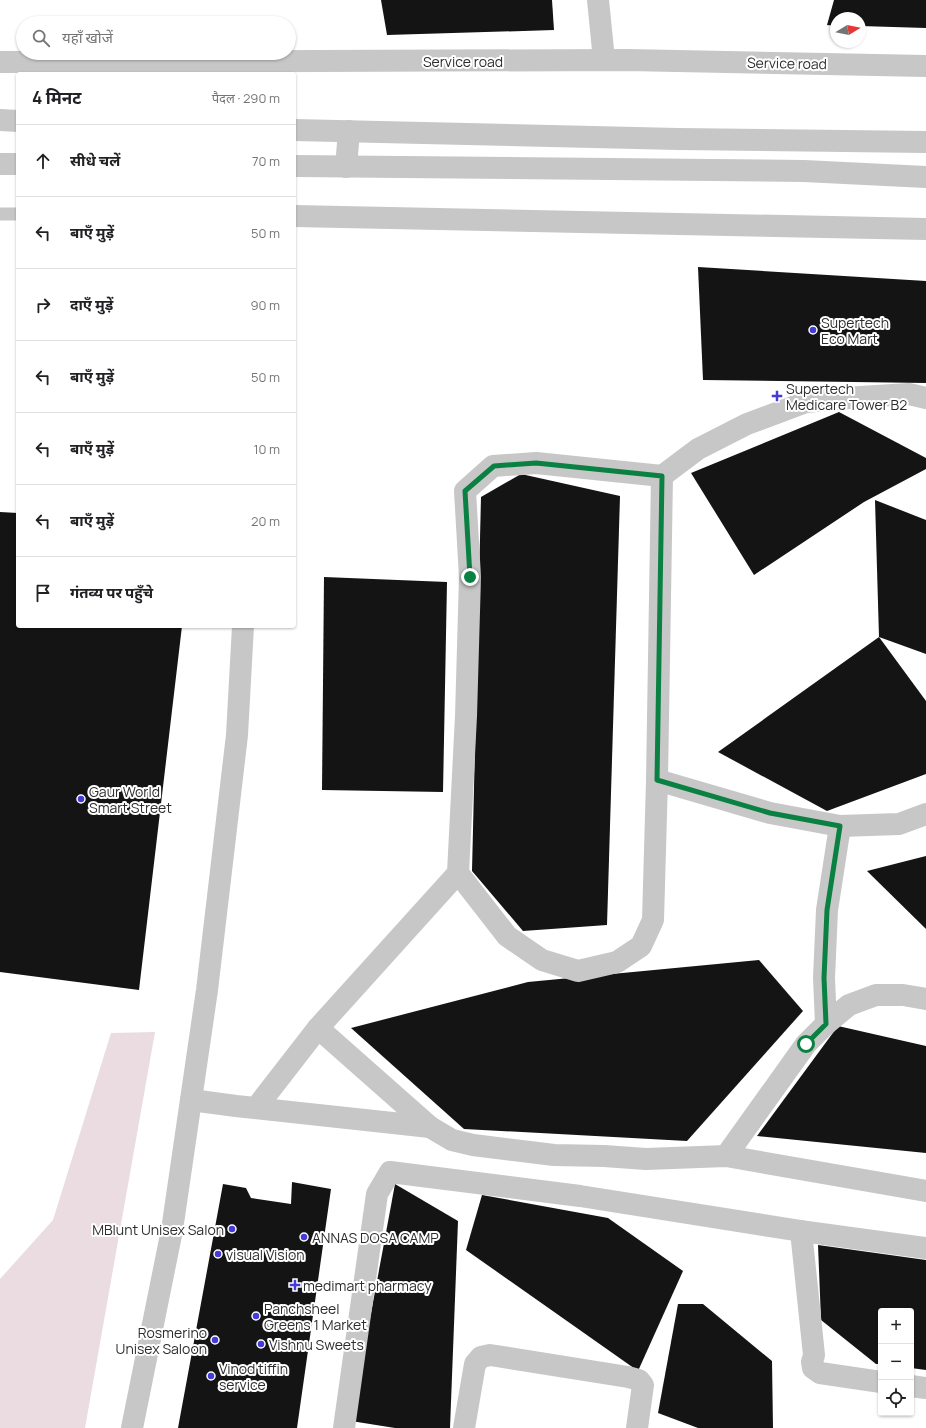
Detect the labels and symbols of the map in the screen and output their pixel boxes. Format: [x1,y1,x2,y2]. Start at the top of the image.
north arrow [830,12,866,48]
street label: Service road [423,52,503,71]
street label: Service road [747,53,827,73]
place label: Supertech Eco Mart [821,313,889,348]
marker: Supertech Eco Mart [808,325,818,335]
place label: Supertech Medicare Tower B2 [786,379,907,414]
marker: Supertech Medicare Tower B2 [771,390,783,402]
route end [461,568,479,586]
place label: Gaur World Smart Street [89,782,172,817]
marker: Gaur World Smart Street [76,794,86,804]
route start [797,1035,815,1053]
place label: MBlunt Unisex Salon [92,1220,224,1239]
marker: MBlunt Unisex Salon [227,1224,237,1234]
place label: ANNAS DOSA CAMP [312,1228,439,1247]
marker: ANNAS DOSA CAMP [299,1232,309,1242]
place label: visual Vision [226,1245,305,1264]
marker: visual Vision [213,1249,223,1259]
place label: medimart pharmacy [303,1276,432,1295]
marker: medimart pharmacy [290,1280,300,1290]
place label: Panchsheel Greens 1 Market [264,1299,367,1334]
marker: Panchsheel Greens 1 Market [251,1311,261,1321]
place label: Rosmerino Unisex Saloon [116,1323,207,1358]
marker: Rosmerino Unisex Saloon [210,1335,220,1345]
place label: Vishnu Sweets [269,1335,364,1354]
marker: Vishnu Sweets [256,1339,266,1349]
place label: Vinod tiffin service [219,1359,288,1394]
marker: Vinod tiffin service [206,1371,216,1381]

